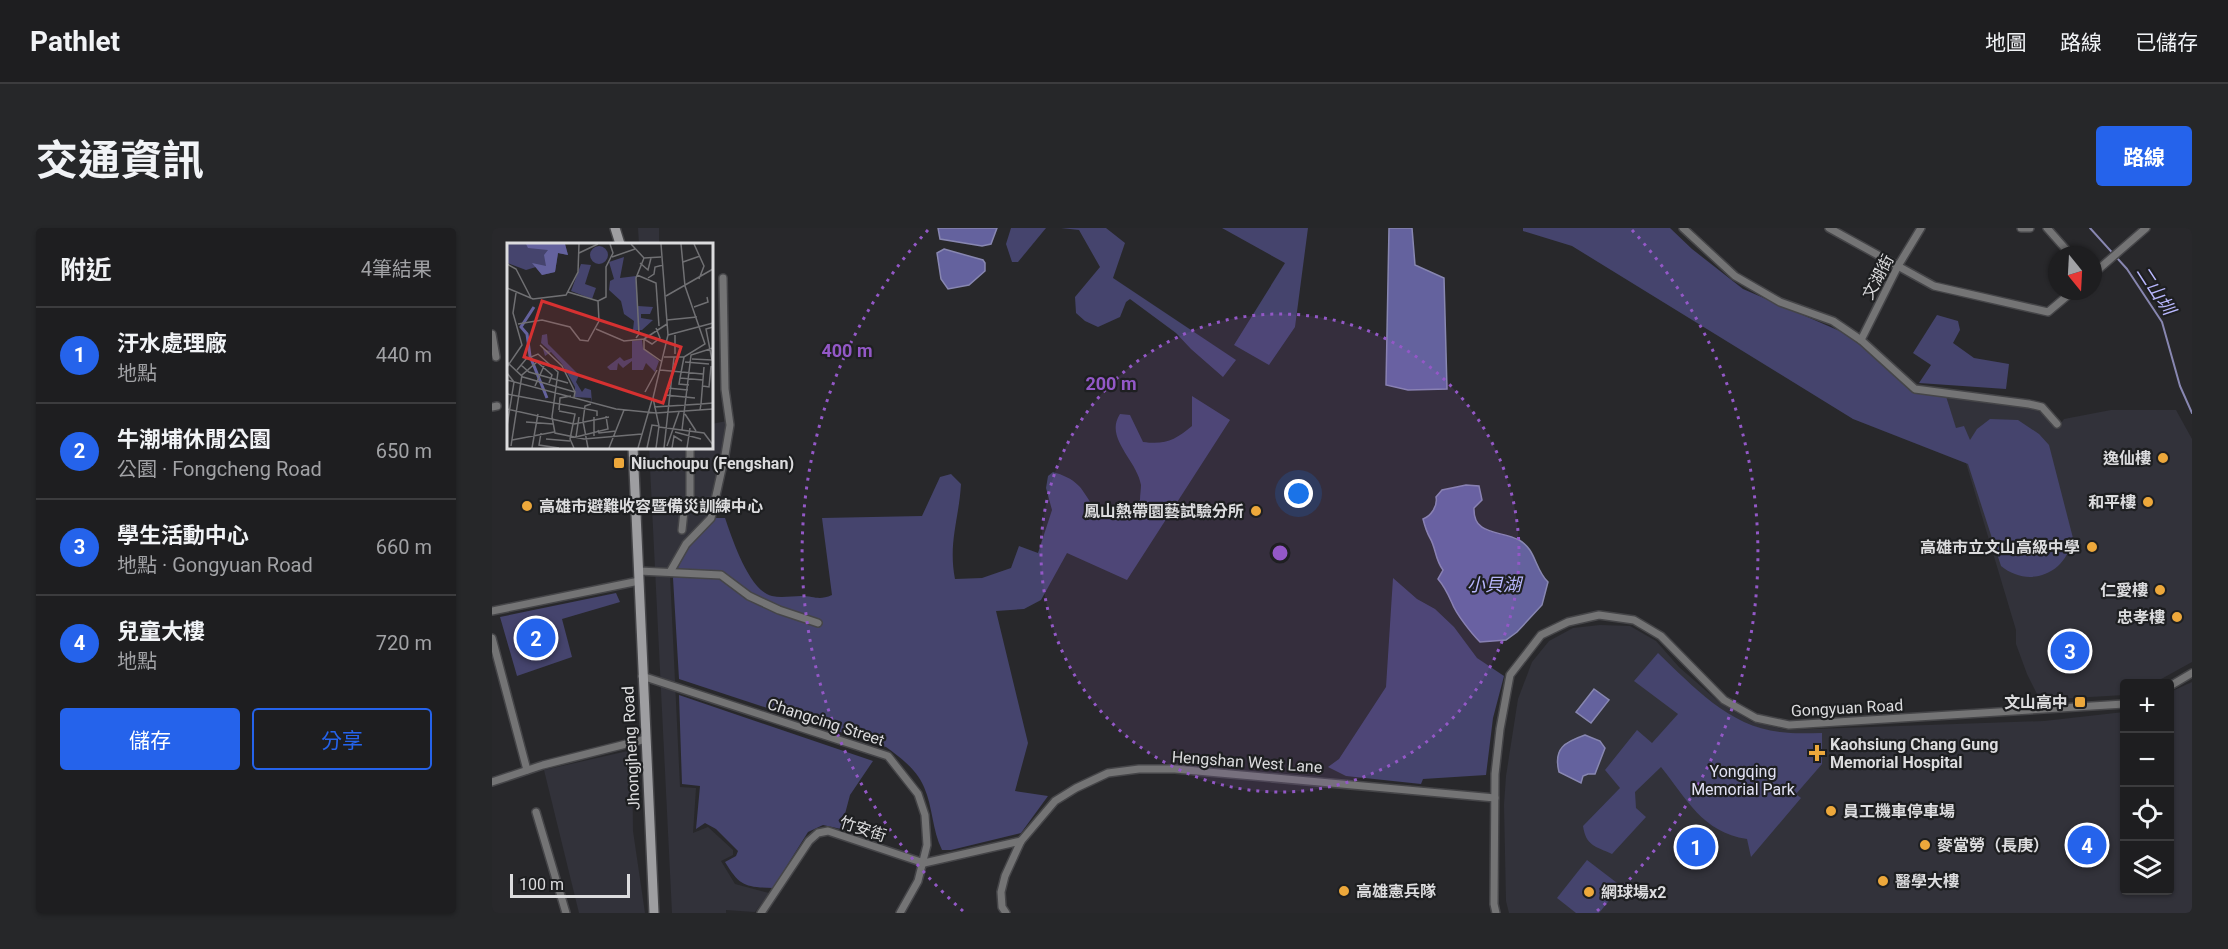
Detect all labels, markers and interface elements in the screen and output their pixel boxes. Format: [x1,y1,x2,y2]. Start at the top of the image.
text: Pathlet [30,25,120,58]
text: 地圖 [1985,31,2027,55]
text: 路線 [2060,31,2102,55]
text: 已儲存 [2135,31,2198,55]
button: 路線 [2096,126,2192,186]
text: 交通資訊 [36,136,204,185]
inset map [507,243,712,448]
north arrow [2048,246,2102,300]
street label: 文湖街 [1858,251,1898,303]
text: 附近 [60,255,112,285]
text: 4筆結果 [361,257,432,281]
water label: 二山圳 [2132,262,2181,321]
text: 汙水處理廠 [117,331,227,356]
text: 400 m [821,340,873,361]
text: 1 [74,343,85,367]
text: 440 m [376,343,432,367]
text: 地點 [117,361,157,385]
text: 200 m [1085,373,1137,394]
text: 牛潮埔休閒公園 [117,427,271,452]
text: 2 [74,439,85,463]
text: 650 m [376,439,432,463]
place label: 逸仙樓 [2103,449,2151,468]
marker: 逸仙樓 [2156,451,2170,465]
place label: Niuchoupu (Fengshan) [631,454,794,473]
marker: Niuchoupu (Fengshan) [612,456,626,470]
text: 公園 · Fongcheng Road [117,457,322,481]
your location [1284,479,1313,508]
place label: 和平樓 [2088,493,2136,512]
marker: 和平樓 [2141,495,2155,509]
place label: 高雄市避難收容暨備災訓練中心 [539,497,763,516]
marker: 高雄市避難收容暨備災訓練中心 [520,499,534,513]
place label: 鳳山熱帶園藝試驗分所 [1084,502,1244,521]
marker: 鳳山熱帶園藝試驗分所 [1249,504,1263,518]
text: 學生活動中心 [117,523,249,548]
text: 3 [74,535,85,559]
text: 660 m [376,535,432,559]
place label: 高雄市立文山高級中學 [1920,538,2080,557]
marker: 高雄市立文山高級中學 [2085,540,2099,554]
centre of rings [1270,543,1290,563]
text: 地點 · Gongyuan Road [117,553,313,577]
water label: 小貝湖 [1467,574,1524,595]
place label: 仁愛樓 [2100,581,2148,600]
marker: 仁愛樓 [2153,583,2167,597]
place label: 忠孝樓 [2117,608,2165,627]
marker: 忠孝樓 [2170,610,2184,624]
pin: 2 [516,616,555,660]
text: 兒童大樓 [117,619,205,644]
pin: 3 [2050,628,2090,674]
text: 4 [74,631,85,655]
text: 720 m [376,631,432,655]
text: 地點 [117,649,157,673]
map controls [2120,679,2174,895]
button: + [2120,679,2174,733]
street label: Jhongjheng Road [618,685,644,811]
place label: 文山高中 [2004,693,2068,712]
street label: Changcing Street [765,694,887,750]
marker: 文山高中 [2073,695,2087,709]
street label: Gongyuan Road [1790,696,1904,720]
button: 儲存 [60,708,240,770]
button: 分享 [252,708,432,770]
button: − [2120,733,2174,787]
place label: Kaohsiung Chang Gung Memorial Hospital [1830,735,1998,772]
marker: Kaohsiung Chang Gung Memorial Hospital [1808,744,1826,762]
street label: Hengshan West Lane [1171,747,1323,777]
park label: Yongqing Memorial Park [1691,762,1796,799]
button: locate [2120,787,2174,841]
place label: 員工機車停車場 [1843,802,1955,821]
marker: 員工機車停車場 [1824,804,1838,818]
street label: 竹安街 [837,813,889,845]
pin: 4 [2068,822,2106,868]
pin: 1 [1676,824,1716,870]
place label: 麥當勞（長庚） [1937,836,2049,855]
marker: 麥當勞（長庚） [1918,838,1932,852]
button: layers [2120,841,2174,895]
scale bar [510,871,630,898]
place label: 醫學大樓 [1895,872,1959,891]
marker: 醫學大樓 [1876,874,1890,888]
text: 100 m [519,875,564,894]
place label: 高雄憲兵隊 [1356,882,1436,901]
place label: 網球場x2 [1601,883,1666,902]
marker: 高雄憲兵隊 [1337,884,1351,898]
marker: 網球場x2 [1582,885,1596,899]

